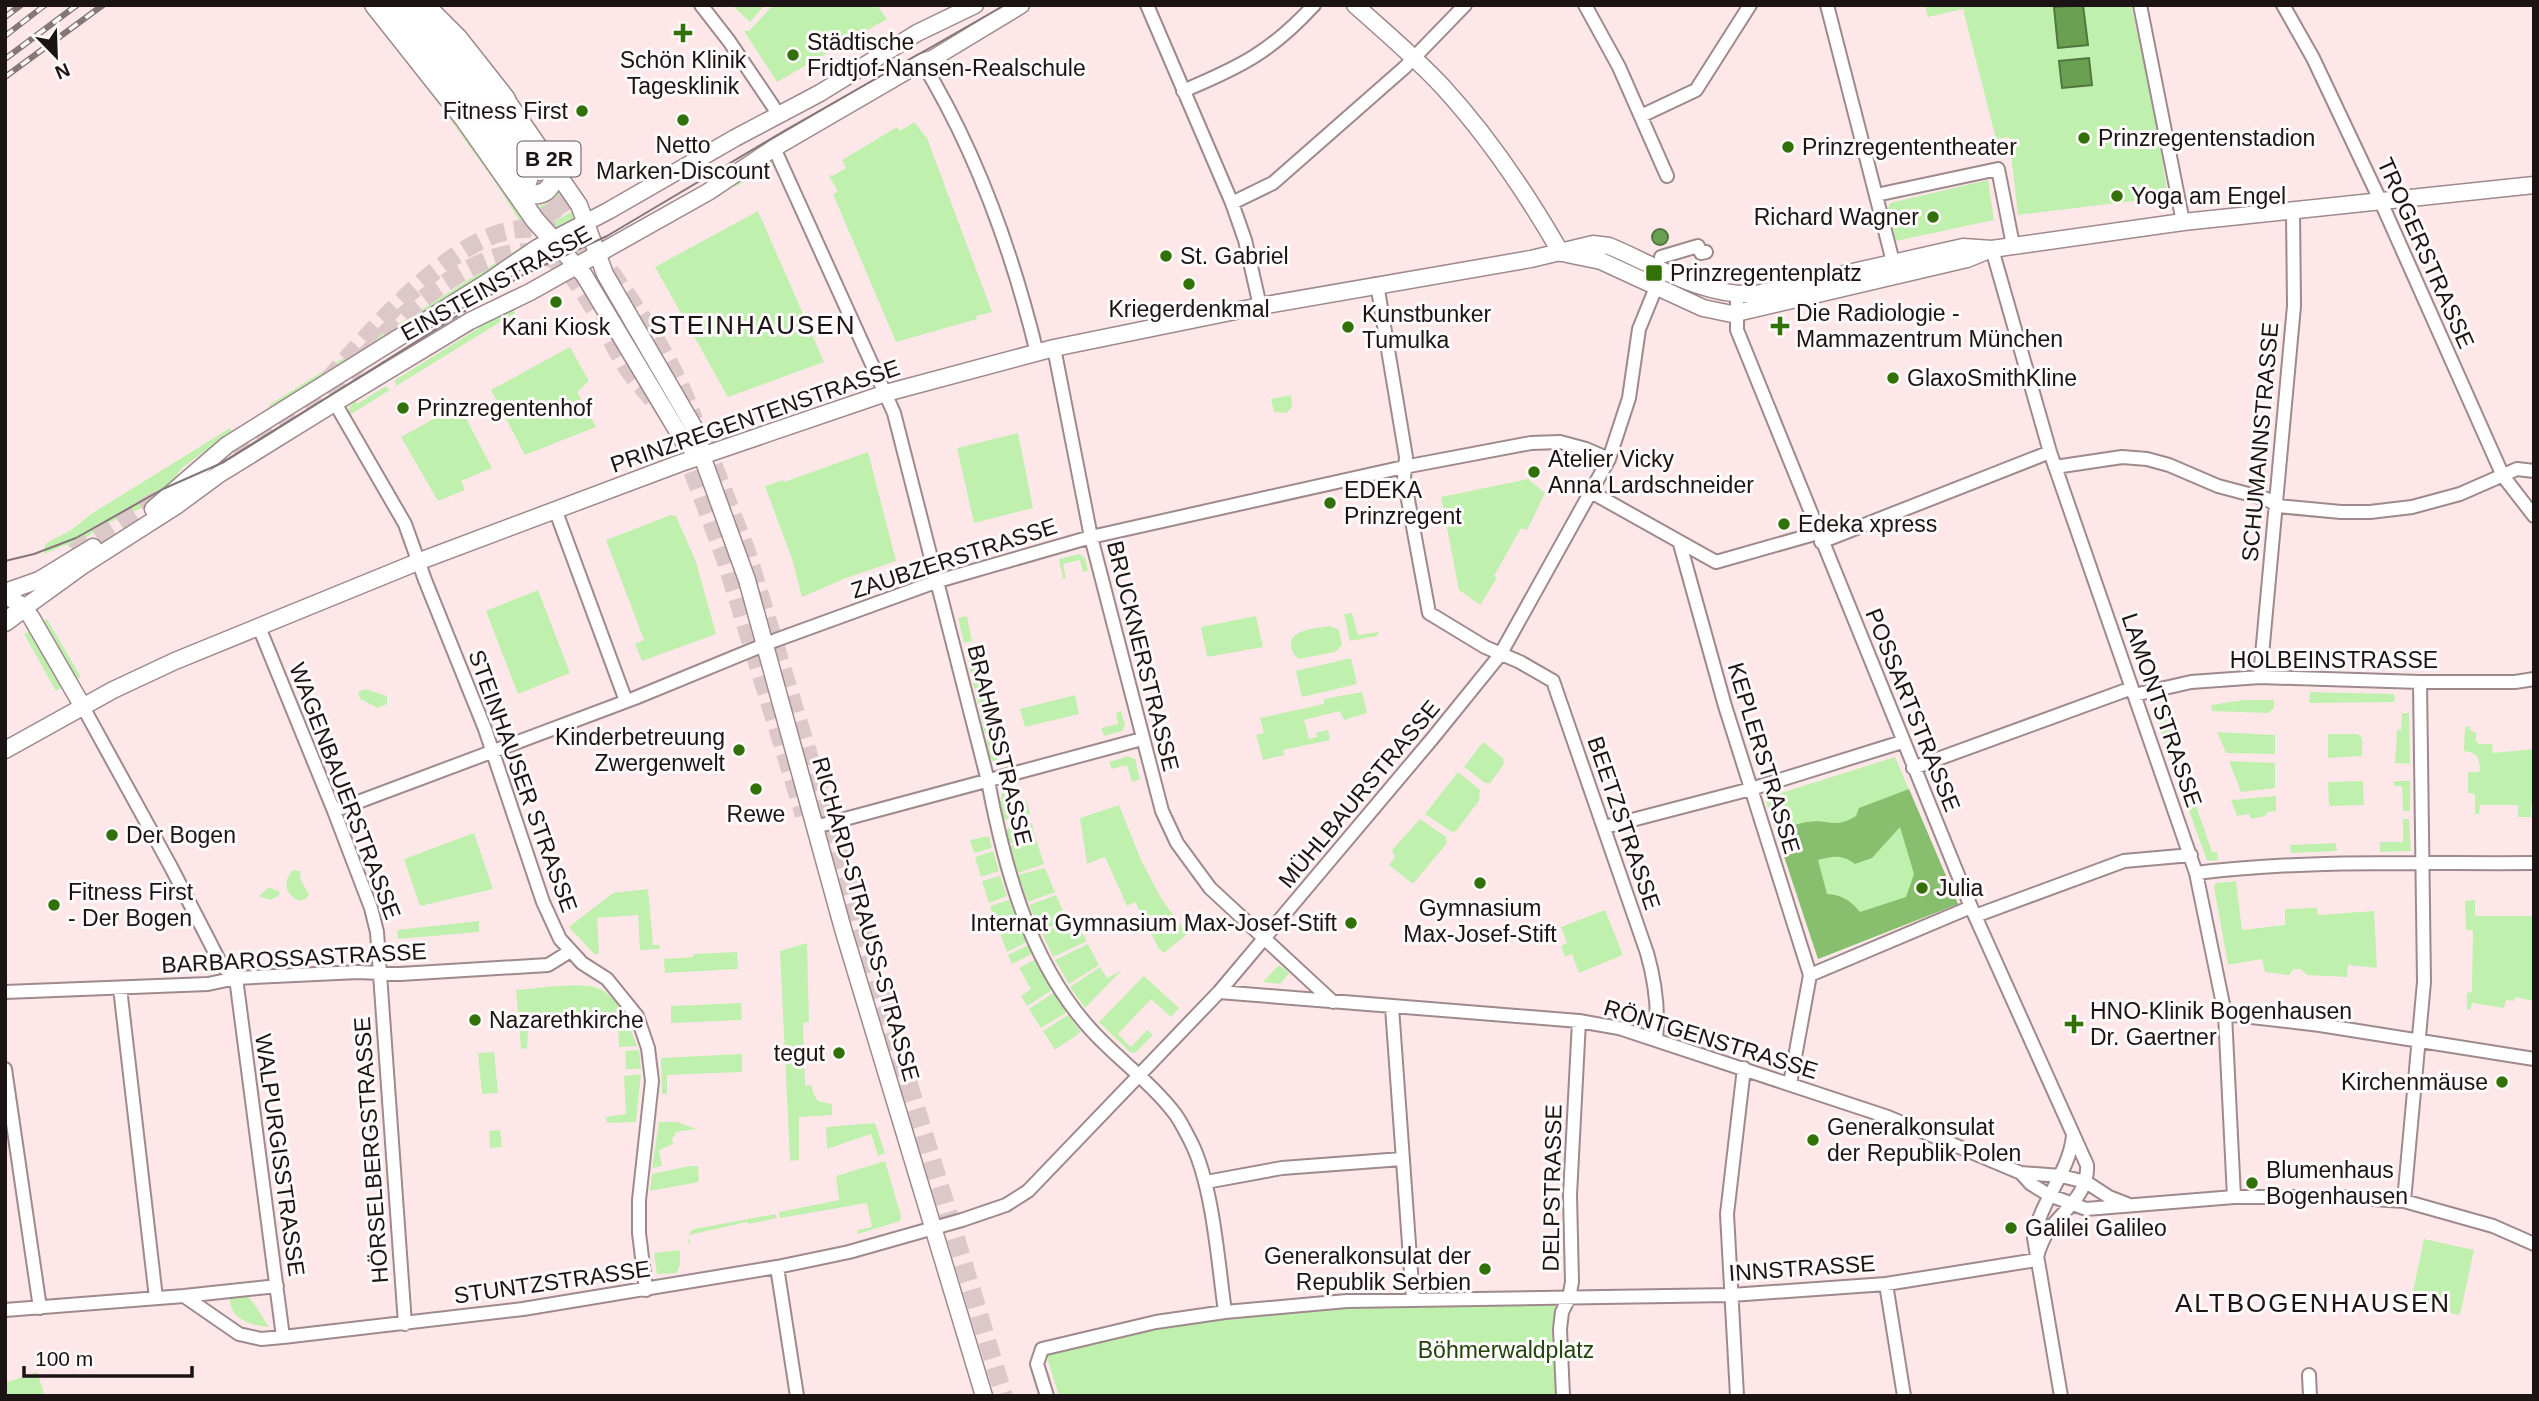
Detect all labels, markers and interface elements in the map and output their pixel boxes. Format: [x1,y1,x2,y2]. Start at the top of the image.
north arrow [21,21,91,91]
marker: Schön Klinik Tagesklinik [673,23,693,43]
place label: Städtische Fridtjof-Nansen-Realschule [807,29,1086,81]
place label: Schön Klinik Tagesklinik [620,47,747,99]
marker: Städtische Fridtjof-Nansen-Realschule [785,47,801,63]
text: N [52,59,73,84]
place label: Fitness First [443,98,569,124]
marker: Fitness First [574,103,590,119]
marker: Netto Marken-Discount [675,112,691,128]
place label: Prinzregentenstadion [2098,125,2315,151]
marker: Prinzregentenstadion [2076,130,2092,146]
place label: Netto Marken-Discount [596,132,771,184]
place label: Prinzregententheater [1802,134,2017,160]
marker: Prinzregententheater [1780,139,1796,155]
road number: B 2R [518,142,580,176]
street label: TROGERSTRASSE [2372,154,2480,352]
place label: Yoga am Engel [2131,183,2286,209]
marker: Yoga am Engel [2109,188,2125,204]
place label: Richard Wagner [1754,204,1919,230]
marker: Richard Wagner [1925,209,1941,225]
street label: EINSTEINSTRASSE [396,220,596,346]
place label: St. Gabriel [1180,243,1289,269]
marker: St. Gabriel [1158,248,1174,264]
place label: Prinzregentenplatz [1670,260,1862,286]
marker: Prinzregentenplatz [1644,263,1664,283]
marker: Kriegerdenkmal [1181,276,1197,292]
marker: Kani Kiosk [548,294,564,310]
place label: Kriegerdenkmal [1108,296,1270,322]
place label: Die Radiologie - Mammazentrum München [1796,300,2063,352]
place label: Kunstbunker Tumulka [1362,301,1491,353]
district label: STEINHAUSEN [650,310,856,340]
place label: Kani Kiosk [502,314,611,340]
marker: Die Radiologie - Mammazentrum München [1770,316,1790,336]
marker: Kunstbunker Tumulka [1340,319,1356,335]
street label: SCHUMANNSTRASSE [2237,321,2283,563]
street label: PRINZREGENTENSTRASSE [607,354,903,478]
place label: GlaxoSmithKline [1907,365,2077,391]
marker: GlaxoSmithKline [1885,370,1901,386]
place label: Prinzregentenhof [417,395,593,421]
marker: Prinzregentenhof [395,400,411,416]
place label: Atelier Vicky Anna Lardschneider [1548,446,1754,498]
marker: Atelier Vicky Anna Lardschneider [1526,464,1542,480]
place label: EDEKA Prinzregent [1344,477,1462,529]
marker: EDEKA Prinzregent [1322,495,1338,511]
place label: Edeka xpress [1798,511,1937,537]
street label: ZAUBZERSTRASSE [848,512,1060,604]
marker: Edeka xpress [1776,516,1792,532]
street label: BRUCKNERSTRASSE [1102,538,1184,774]
street label: POSSARTSTRASSE [1860,605,1966,815]
street label: LAMONTSTRASSE [2117,610,2207,810]
street label: BRAHMSSTRASSE [962,642,1038,848]
street label: STEINHAUSER STRASSE [463,646,583,916]
street label: HOLBEINSTRASSE [2230,647,2438,673]
street label: WAGENBAUERSTRASSE [284,659,406,923]
street label: KEPLERSTRASSE [1723,659,1805,857]
street label: MÜHLBAURSTRASSE [1273,695,1445,893]
place label: Kinderbetreuung Zwergenwelt [555,724,726,776]
street label: BEETZSTRASSE [1582,733,1666,913]
marker: Kinderbetreuung Zwergenwelt [731,742,747,758]
street label: RICHARD-STRAUSS-STRASSE [807,754,925,1084]
marker: Rewe [748,781,764,797]
place label: Rewe [727,801,785,827]
place label: Der Bogen [126,822,236,848]
marker: Der Bogen [104,827,120,843]
marker: Gymnasium Max-Josef-Stift [1472,875,1488,891]
place label: Julia [1936,875,1984,901]
place label: Fitness First - Der Bogen [68,879,194,931]
marker: Julia [1914,880,1930,896]
place label: Gymnasium Max-Josef-Stift [1403,895,1557,947]
marker: Fitness First - Der Bogen [46,897,62,913]
place label: Internat Gymnasium Max-Josef-Stift [970,910,1338,936]
marker: Internat Gymnasium Max-Josef-Stift [1343,915,1359,931]
street label: BARBAROSSASTRASSE [161,938,427,978]
street label: RÖNTGENSTRASSE [1601,994,1821,1084]
place label: HNO-Klinik Bogenhausen Dr. Gaertner [2090,998,2352,1050]
place label: Nazarethkirche [489,1007,644,1033]
marker: Nazarethkirche [467,1012,483,1028]
marker: HNO-Klinik Bogenhausen Dr. Gaertner [2064,1014,2084,1034]
street label: HÖRSELBERGSTRASSE [349,1016,393,1284]
street label: WALPURGISSTRASSE [250,1032,310,1278]
place label: tegut [774,1040,826,1066]
marker: tegut [831,1045,847,1061]
place label: Kirchenmäuse [2341,1069,2488,1095]
marker: Kirchenmäuse [2494,1074,2510,1090]
street label: DELPSTRASSE [1538,1104,1566,1272]
place label: Generalkonsulat der Republik Polen [1827,1114,2021,1166]
marker: Generalkonsulat der Republik Polen [1805,1132,1821,1148]
place label: Blumenhaus Bogenhausen [2266,1157,2408,1209]
marker: Blumenhaus Bogenhausen [2244,1175,2260,1191]
place label: Galilei Galileo [2025,1215,2167,1241]
marker: Galilei Galileo [2003,1220,2019,1236]
place label: Generalkonsulat der Republik Serbien [1264,1243,1471,1295]
street label: INNSTRASSE [1728,1250,1876,1286]
street label: STUNTZSTRASSE [452,1255,652,1309]
marker: Generalkonsulat der Republik Serbien [1477,1261,1493,1277]
district label: ALTBOGENHAUSEN [2175,1288,2451,1318]
scale bar [24,1334,192,1378]
park label: Böhmerwaldplatz [1418,1337,1594,1363]
text: 100 m [35,1347,93,1370]

